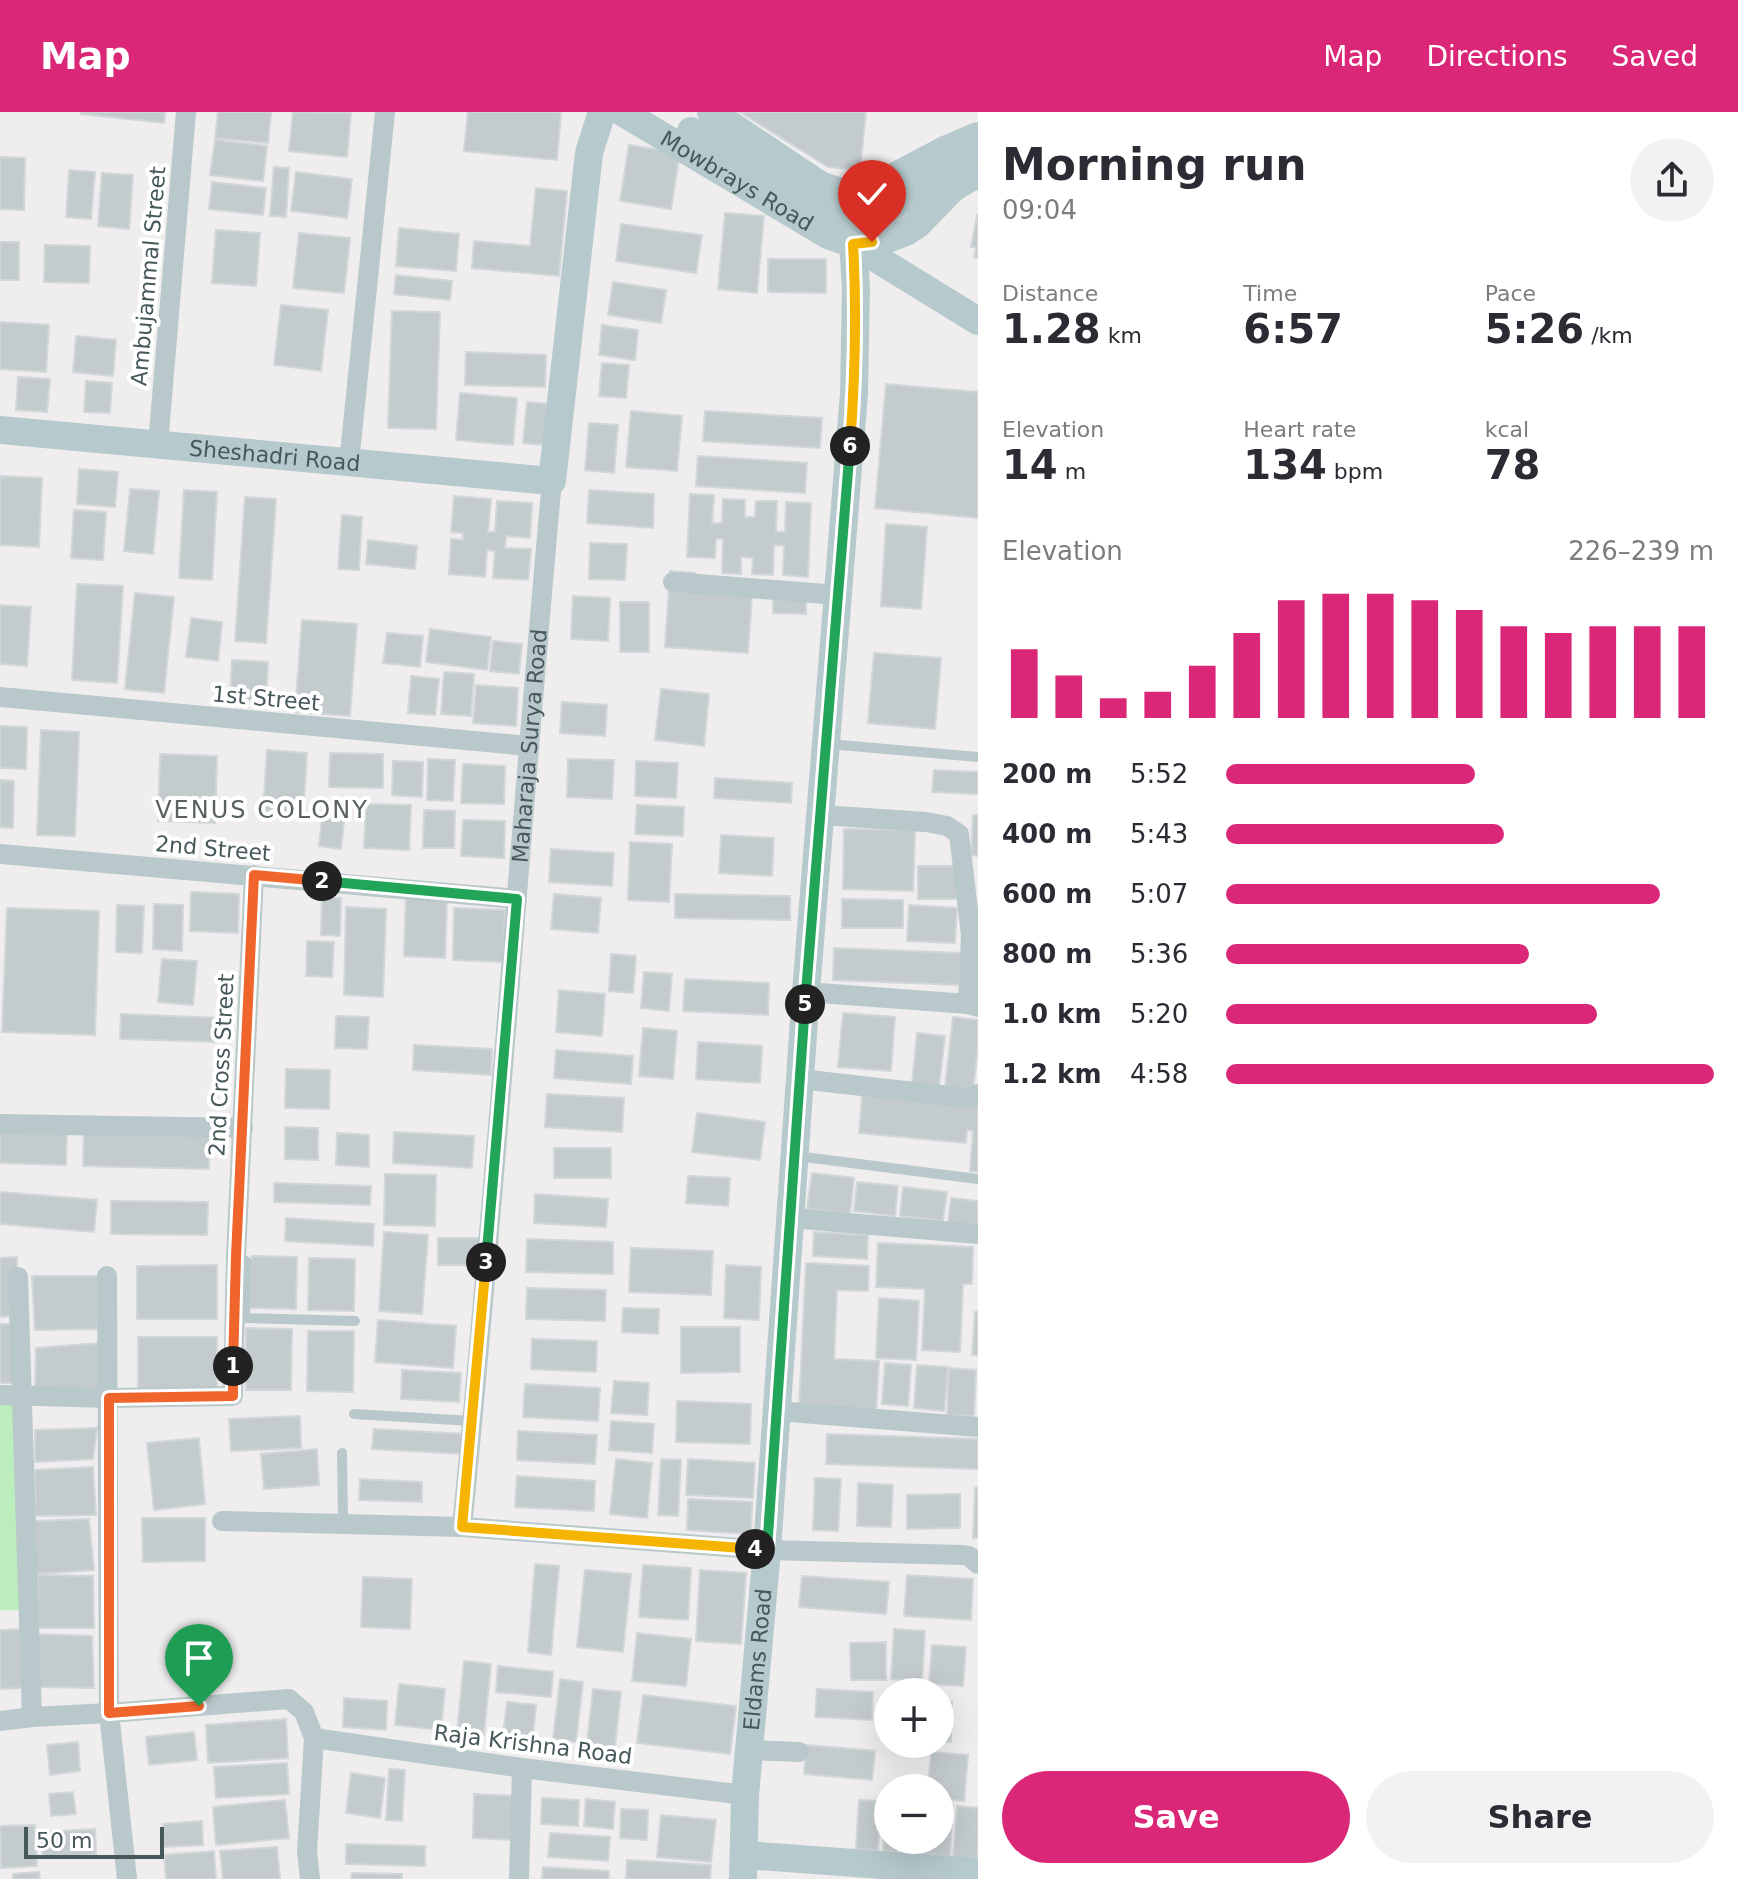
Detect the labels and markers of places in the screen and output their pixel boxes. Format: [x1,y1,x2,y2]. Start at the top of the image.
pin [838,160,906,242]
pin: 6 [830,426,870,466]
pin: 2 [302,861,342,901]
pin: 5 [785,984,825,1024]
pin: 3 [466,1242,506,1282]
pin: 1 [213,1346,253,1386]
pin: 4 [735,1529,775,1569]
pin [165,1624,233,1706]

